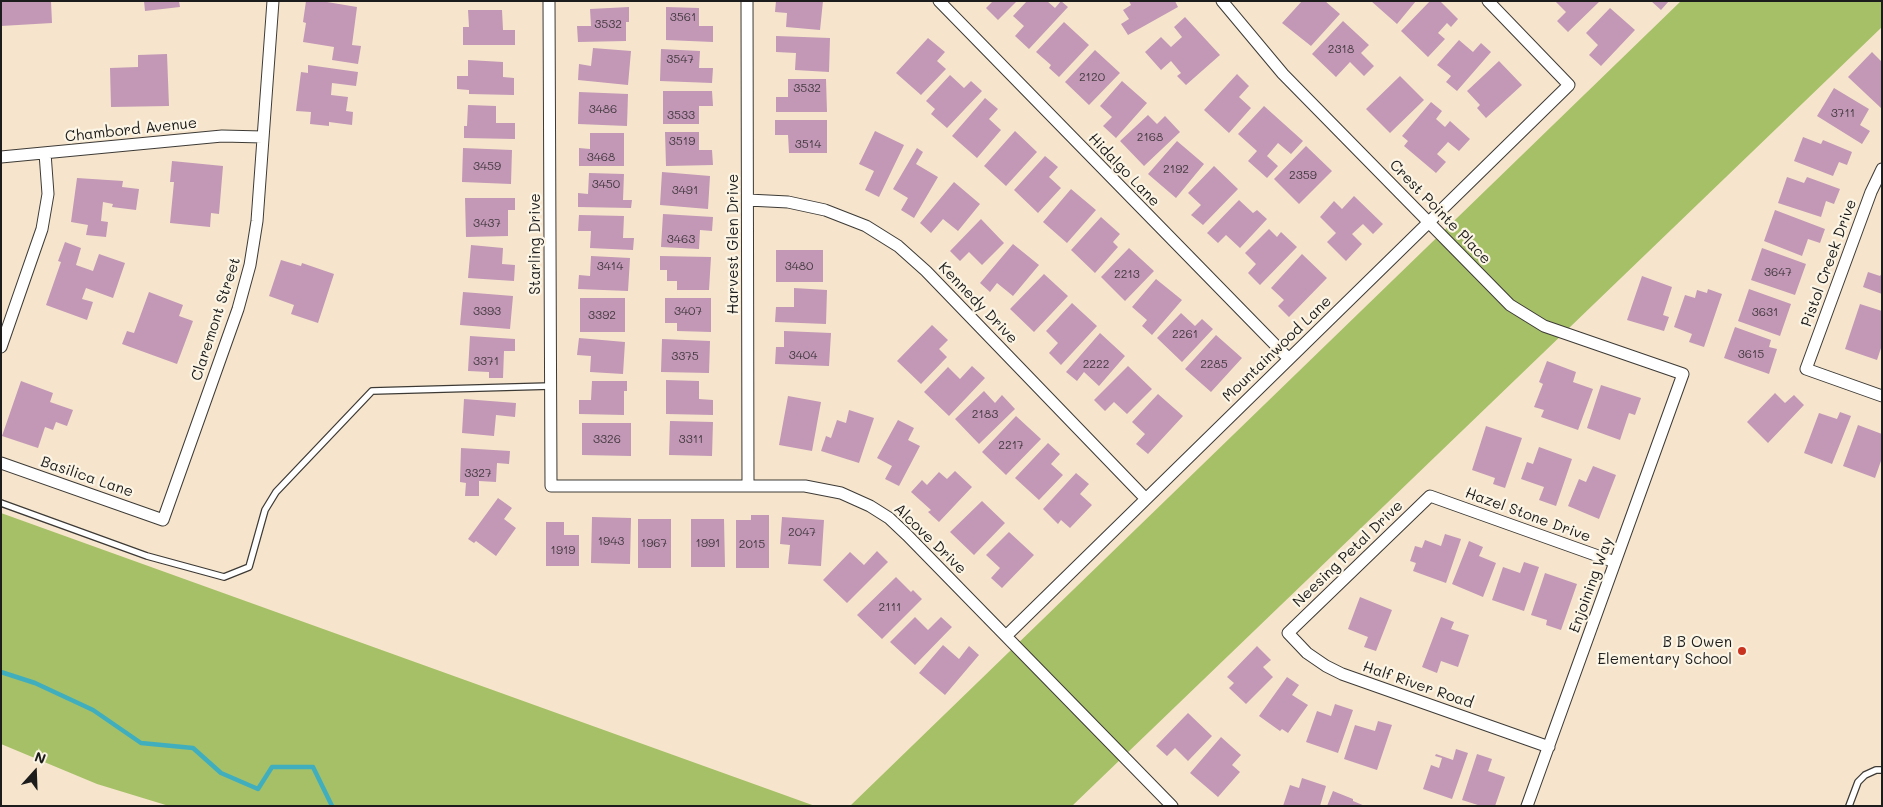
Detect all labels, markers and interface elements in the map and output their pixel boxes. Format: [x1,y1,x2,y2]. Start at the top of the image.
house number: 3561 [670,10,696,24]
house number: 3532 [594,17,622,31]
house number: 2318 [1328,42,1354,56]
house number: 3547 [666,52,694,66]
house number: 2120 [1079,70,1105,84]
house number: 3532 [793,81,821,95]
house number: 3486 [589,102,617,116]
house number: 3711 [1831,106,1855,120]
house number: 3533 [667,108,695,122]
street label: Chambord Avenue [64,114,198,146]
street label: Hidalgo Lane [1084,130,1164,210]
house number: 2168 [1137,130,1163,144]
house number: 3519 [669,134,695,148]
house number: 3514 [795,137,821,151]
house number: 3468 [587,150,615,164]
street label: Crest Pointe Place [1386,156,1494,268]
house number: 3459 [473,159,501,173]
house number: 2192 [1163,162,1189,176]
house number: 2359 [1289,168,1317,182]
street label: Harvest Glen Drive [724,174,742,314]
house number: 3450 [592,177,620,191]
house number: 3491 [672,183,698,197]
street label: Starling Drive [526,193,544,295]
street label: Pistol Creek Drive [1798,197,1860,329]
house number: 3437 [473,216,501,230]
house number: 3463 [667,232,695,246]
street label: Claremont Street [188,255,244,383]
house number: 3414 [597,259,623,273]
house number: 3480 [785,259,813,273]
street label: Kennedy Drive [935,259,1021,347]
house number: 3647 [1764,265,1792,279]
house number: 2213 [1114,267,1140,281]
street label: Mountainwood Lane [1219,292,1335,406]
house number: 3393 [473,304,501,318]
house number: 3407 [674,304,702,318]
house number: 3631 [1752,305,1778,319]
house number: 3392 [588,308,616,322]
house number: 2261 [1172,327,1198,341]
house number: 3615 [1738,347,1764,361]
house number: 3404 [789,348,817,362]
house number: 3375 [671,349,699,363]
house number: 3371 [473,354,499,368]
house number: 2222 [1083,357,1109,371]
house number: 2285 [1200,357,1228,371]
house number: 2183 [972,407,998,421]
house number: 3326 [593,432,621,446]
house number: 3311 [679,432,703,446]
house number: 2217 [998,438,1024,452]
street label: Basilica Lane [38,453,136,501]
house number: 3327 [464,466,492,480]
street label: Hazel Stone Drive [1463,484,1593,546]
street label: Neesing Petal Drive [1289,497,1407,611]
street label: Alcove Drive [890,500,970,578]
house number: 2047 [788,525,816,539]
house number: 1943 [598,534,624,548]
street label: Enjoining Way [1565,535,1617,635]
house number: 1967 [641,536,667,550]
house number: 1991 [696,536,720,550]
house number: 2015 [739,537,765,551]
house number: 1919 [551,543,575,557]
house number: 2111 [879,600,901,614]
place label: B B Owen Elementary School [1597,633,1732,668]
marker: B B Owen Elementary School [1736,645,1748,657]
street label: Half River Road [1360,658,1476,712]
north arrow [10,747,60,797]
text: N [32,747,49,768]

